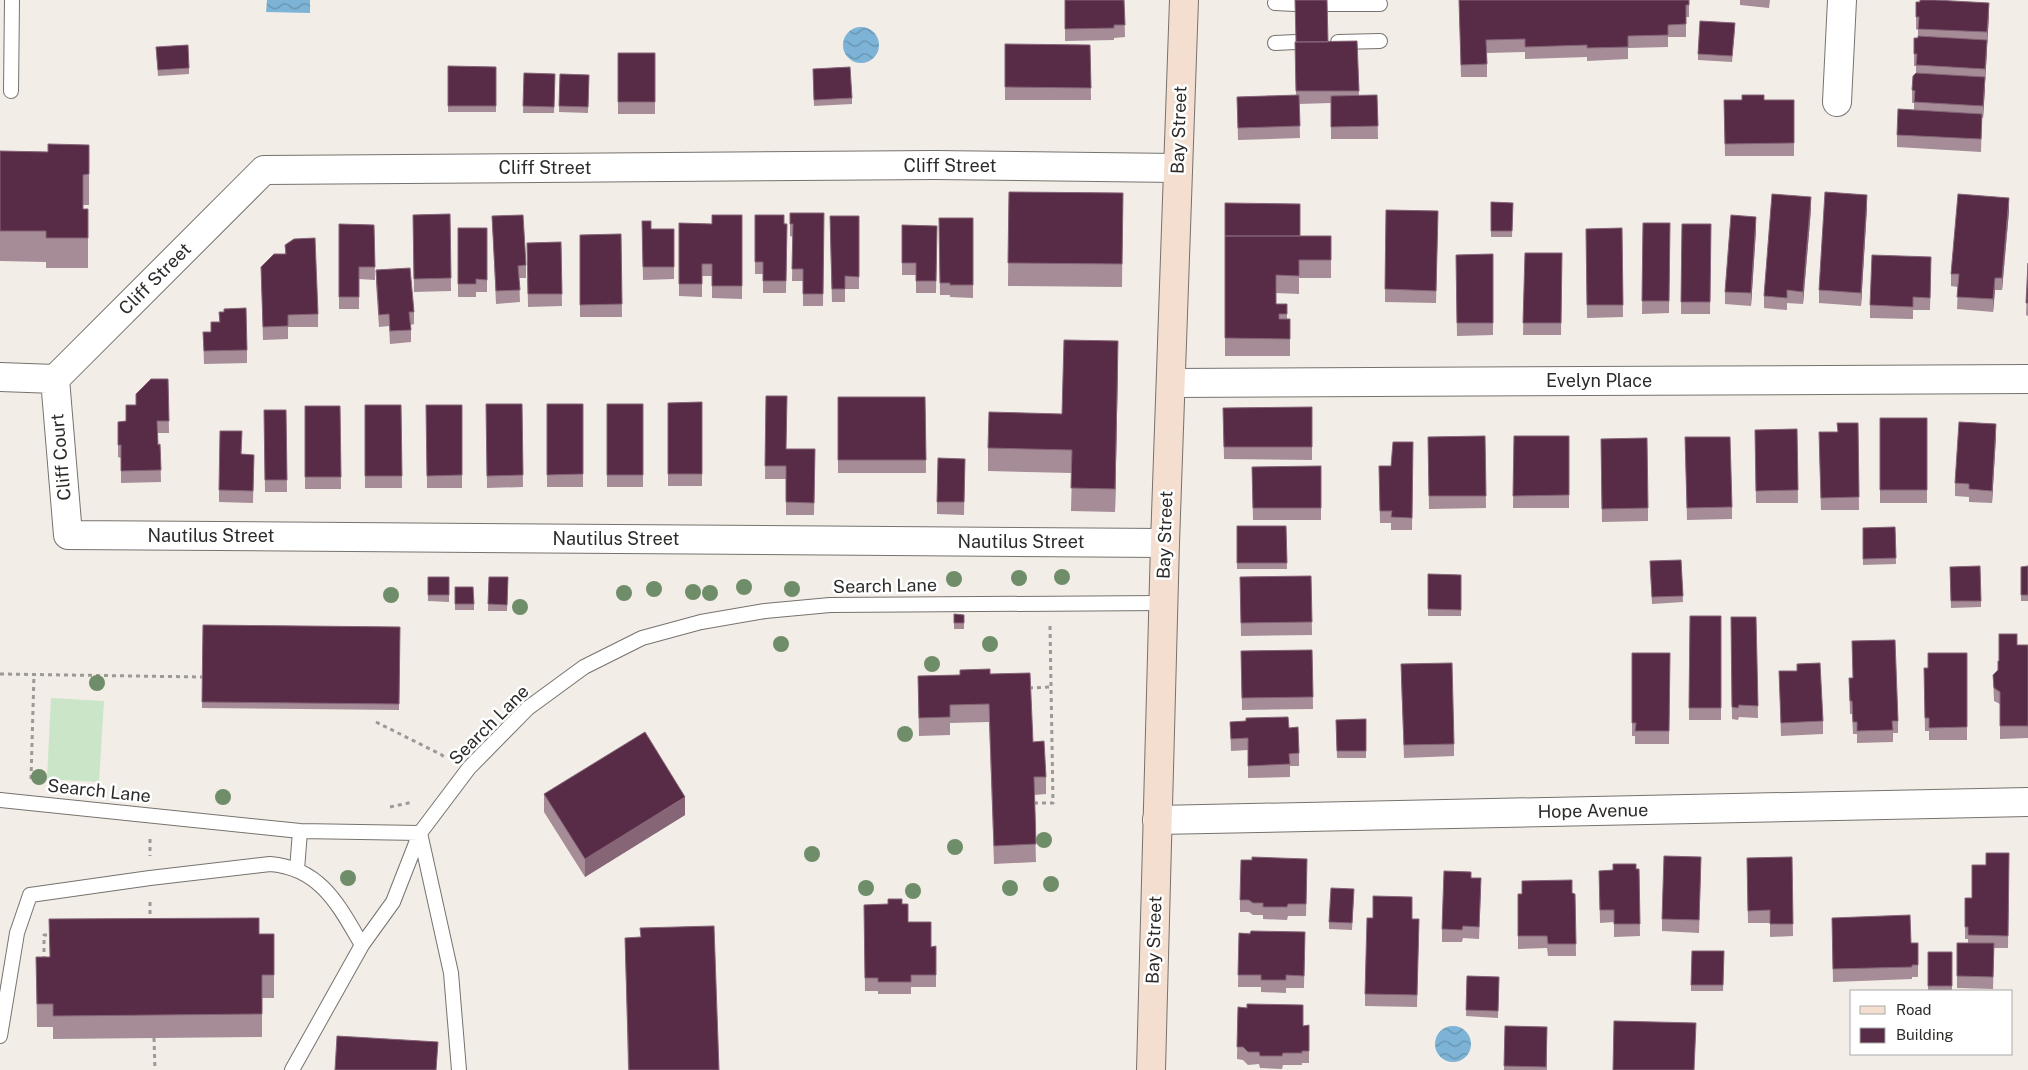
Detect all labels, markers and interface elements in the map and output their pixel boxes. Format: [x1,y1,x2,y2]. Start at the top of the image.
street label: Bay Street [1166,86,1191,174]
street label: Cliff Street [904,155,996,176]
street label: Cliff Street [499,157,591,178]
street label: Cliff Street [114,238,195,319]
street label: Evelyn Place [1546,370,1652,391]
street label: Cliff Court [46,413,75,501]
street label: Bay Street [1152,491,1177,579]
street label: Nautilus Street [147,525,275,546]
street label: Nautilus Street [552,528,680,549]
street label: Nautilus Street [957,531,1085,552]
street label: Search Lane [833,574,937,597]
street label: Search Lane [444,680,533,769]
street label: Search Lane [46,775,152,806]
street label: Hope Avenue [1537,799,1649,822]
street label: Bay Street [1141,896,1166,984]
legend [1850,990,2013,1055]
text: Road [1896,1001,1932,1018]
text: Building [1896,1026,1954,1043]

